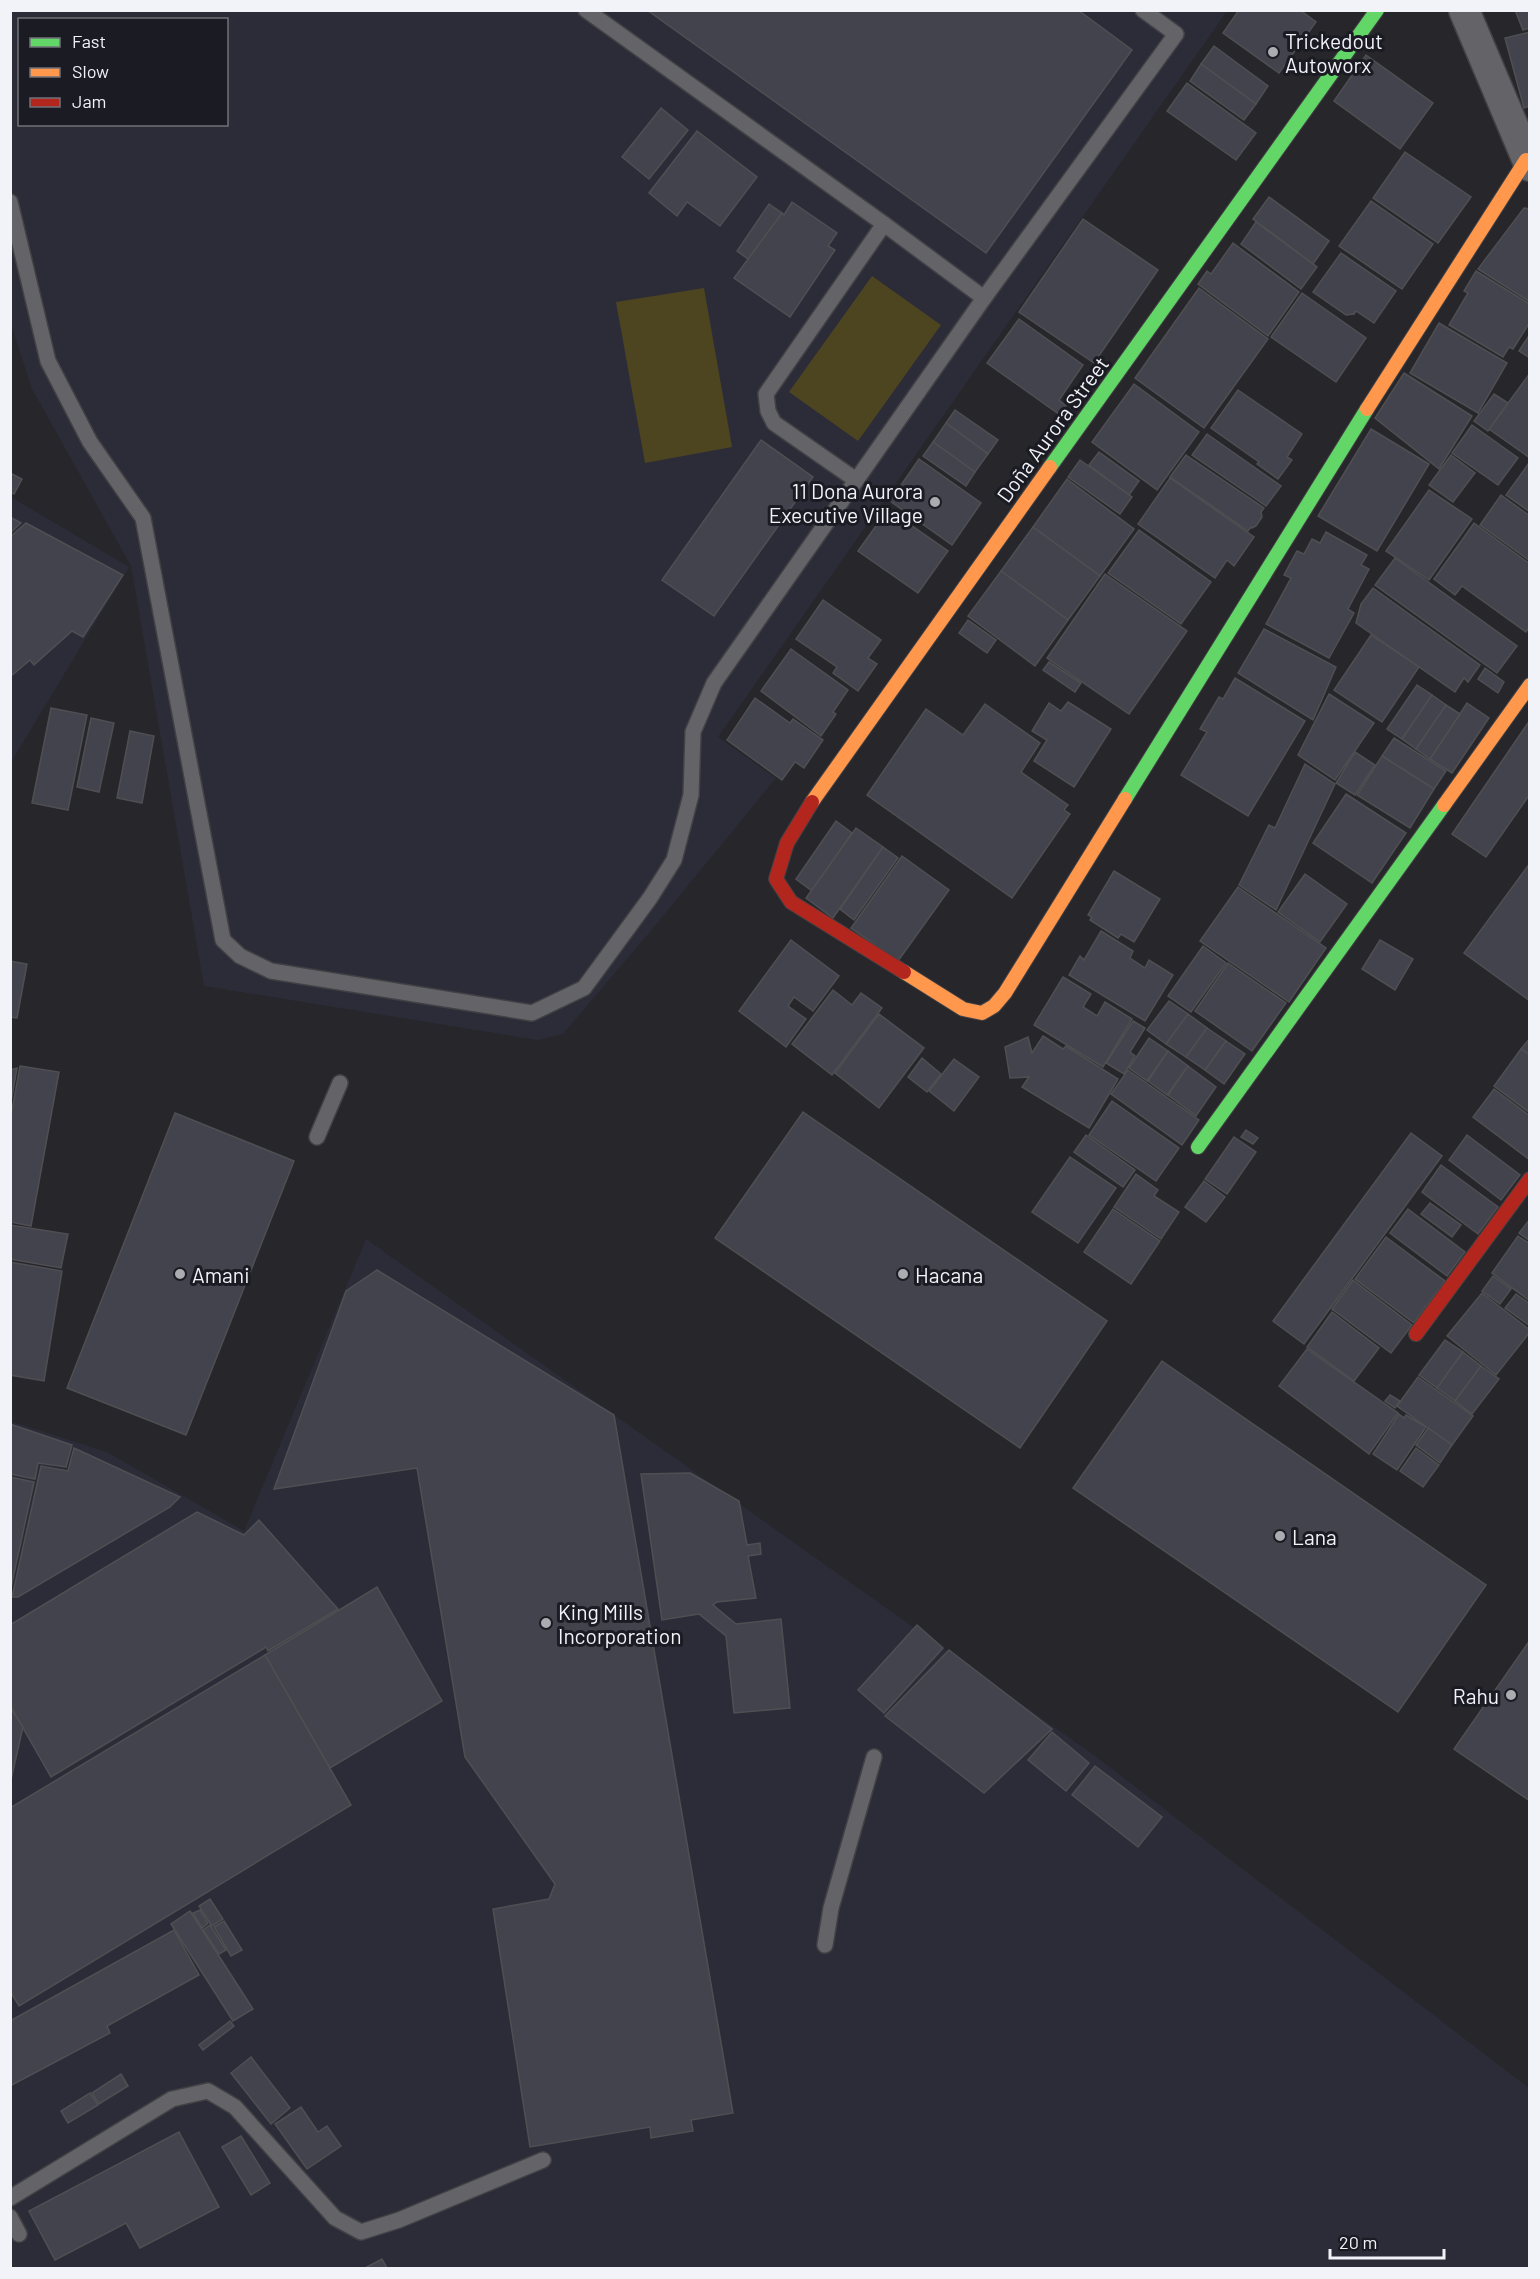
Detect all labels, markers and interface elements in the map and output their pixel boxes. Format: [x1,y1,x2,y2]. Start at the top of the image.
legend [18,18,228,126]
place label: Trickedout Autoworx [1285,28,1383,77]
text: Fast [72,30,106,52]
marker: Trickedout Autoworx [1266,45,1280,59]
text: Slow [72,60,109,82]
text: Jam [72,90,106,112]
street label: Doña Aurora Street [991,351,1113,507]
place label: 11 Dona Aurora Executive Village [769,478,923,527]
marker: 11 Dona Aurora Executive Village [928,495,942,509]
place label: Amani [192,1262,250,1287]
place label: Hacana [915,1262,983,1287]
marker: Amani [173,1267,187,1281]
marker: Hacana [896,1267,910,1281]
place label: Lana [1292,1524,1337,1549]
marker: Lana [1273,1529,1287,1543]
place label: King Mills Incorporation [558,1599,681,1648]
marker: King Mills Incorporation [539,1616,553,1630]
place label: Rahu [1453,1683,1499,1708]
marker: Rahu [1504,1688,1518,1702]
scale bar [1330,2222,1444,2260]
text: 20 m [1339,2231,1377,2253]

